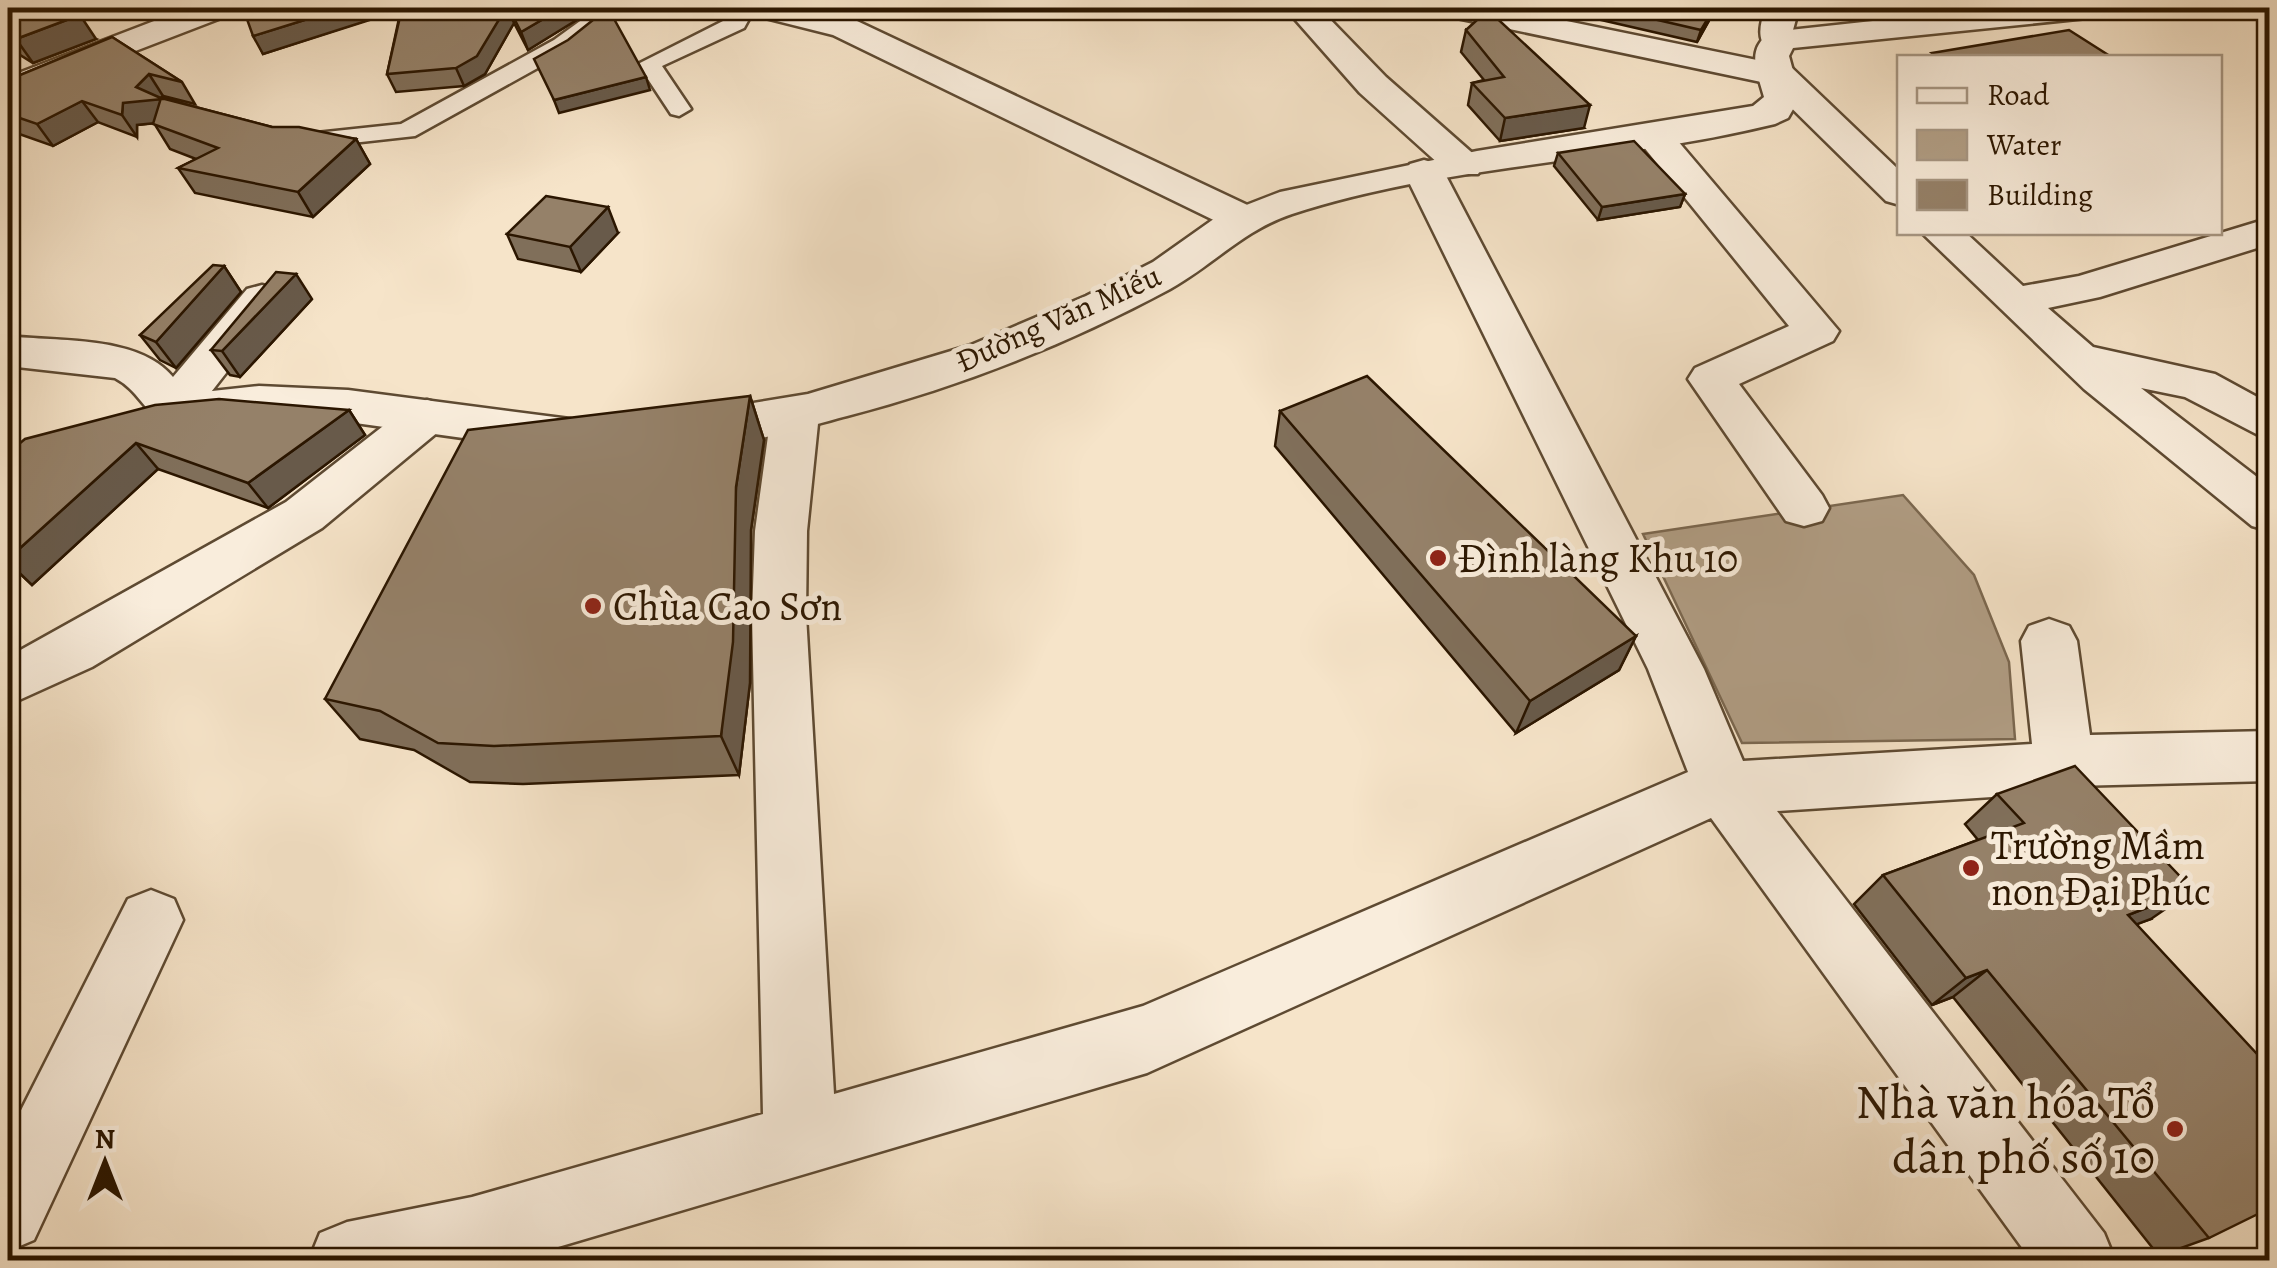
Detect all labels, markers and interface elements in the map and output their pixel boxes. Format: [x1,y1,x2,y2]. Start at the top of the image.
legend [1897,55,2222,235]
text: Road [1987,75,2050,115]
text: Water [1986,125,2061,165]
text: Building [1987,175,2093,215]
street label: Đường Văn Miếu [948,253,1168,383]
place label: Đình làng Khu 10 [1458,531,1738,586]
marker: Đình làng Khu 10 [1427,547,1449,569]
place label: Chùa Cao Sơn [613,579,842,634]
marker: Chùa Cao Sơn [582,595,604,617]
place label: Trường Mầm non Đại Phúc [1991,818,2211,919]
marker: Trường Mầm non Đại Phúc [1960,857,1982,879]
place label: Nhà văn hóa Tổ dân phố số 10 [1856,1069,2155,1190]
north arrow [55,1113,155,1213]
marker: Nhà văn hóa Tổ dân phố số 10 [2164,1118,2186,1140]
text: N [95,1120,115,1158]

